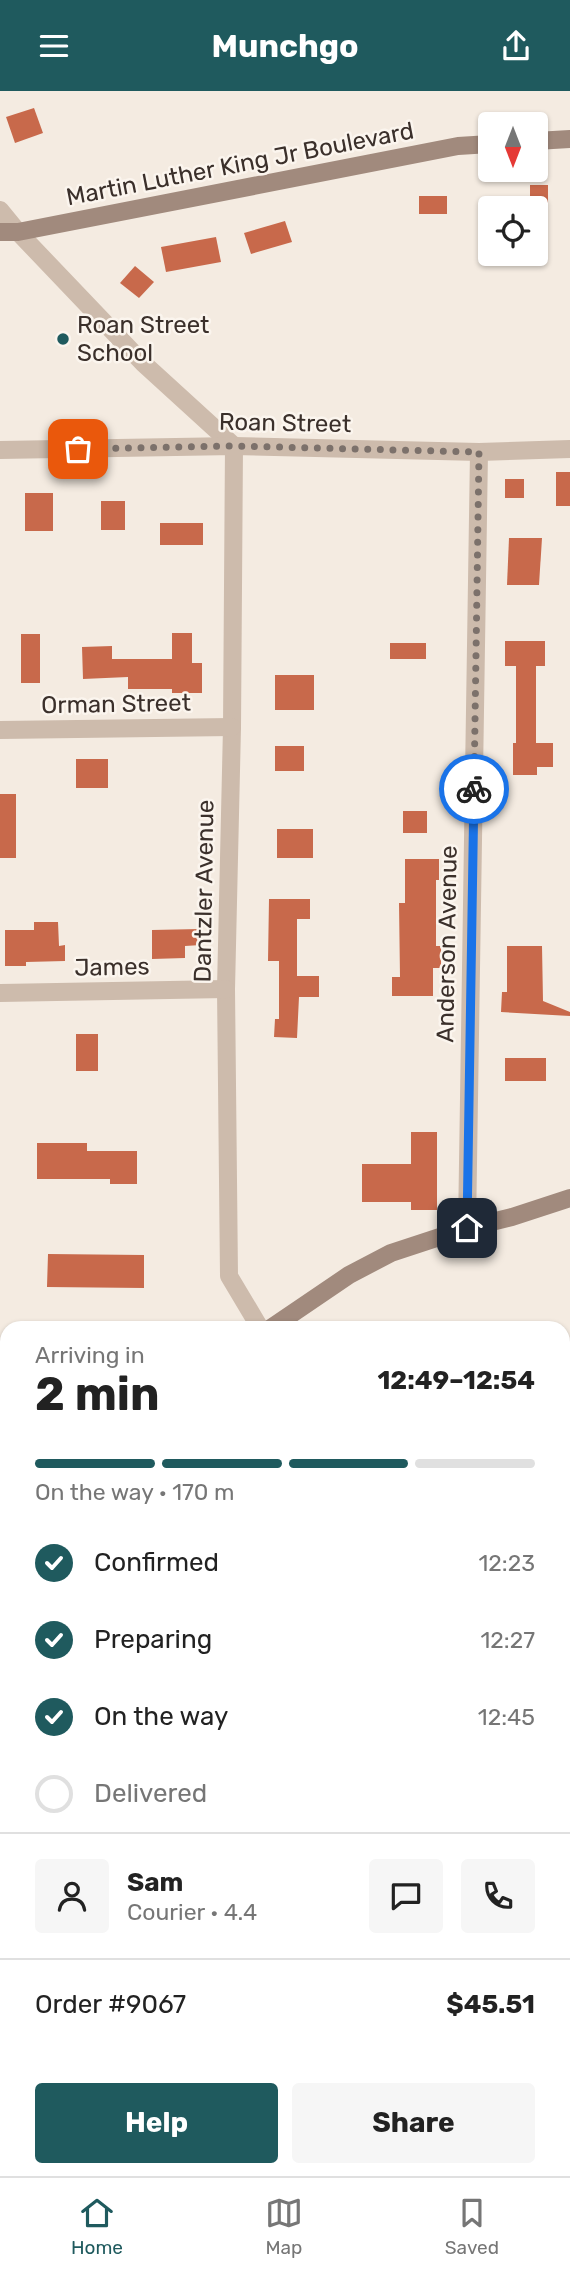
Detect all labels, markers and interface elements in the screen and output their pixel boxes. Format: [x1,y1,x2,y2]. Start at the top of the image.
icon: menu [35,27,73,65]
text: Munchgo [211,27,359,65]
icon: share [497,27,535,65]
north arrow [478,112,548,182]
map controls [478,112,548,266]
street label: Martin Luther King Jr Boulevard [64,117,416,211]
button: locate [478,196,548,266]
place label: Roan Street School [77,311,209,367]
marker: Roan Street School [55,331,71,347]
street label: Roan Street [219,408,351,438]
pin [48,419,108,479]
icon: bag [59,430,97,468]
street label: Orman Street [41,689,191,719]
courier [439,754,509,824]
icon: bike [455,770,493,808]
street label: Dantzler Avenue [188,799,220,983]
street label: Anderson Avenue [431,845,463,1043]
street label: James [74,952,150,982]
pin [437,1198,497,1258]
icon: home [448,1209,486,1247]
text: Arriving in [35,1341,145,1369]
text: 12:49–12:54 [377,1365,535,1396]
text: 2 min [35,1367,160,1422]
text: On the way · 170 m [35,1478,234,1506]
icon: check [35,1544,73,1582]
text: Confirmed [94,1547,219,1578]
text: 12:23 [478,1549,535,1577]
icon: check [35,1621,73,1659]
text: Preparing [94,1624,212,1655]
text: 12:27 [480,1626,535,1654]
icon: check [35,1698,73,1736]
text: On the way [94,1701,228,1732]
text: 12:45 [478,1703,535,1731]
text: Delivered [94,1778,207,1809]
button: person [35,1859,109,1933]
button: chat [369,1859,443,1933]
button: phone [461,1859,535,1933]
text: Sam [127,1867,183,1898]
text: Courier · 4.4 [127,1898,257,1926]
text: Order #9067 [35,1989,186,2020]
text: $45.51 [446,1989,535,2020]
button: Help [35,2083,278,2163]
button: Share [292,2083,535,2163]
tab: Home [71,2194,123,2259]
tab: Map [265,2194,303,2259]
tab: Saved [445,2194,499,2259]

